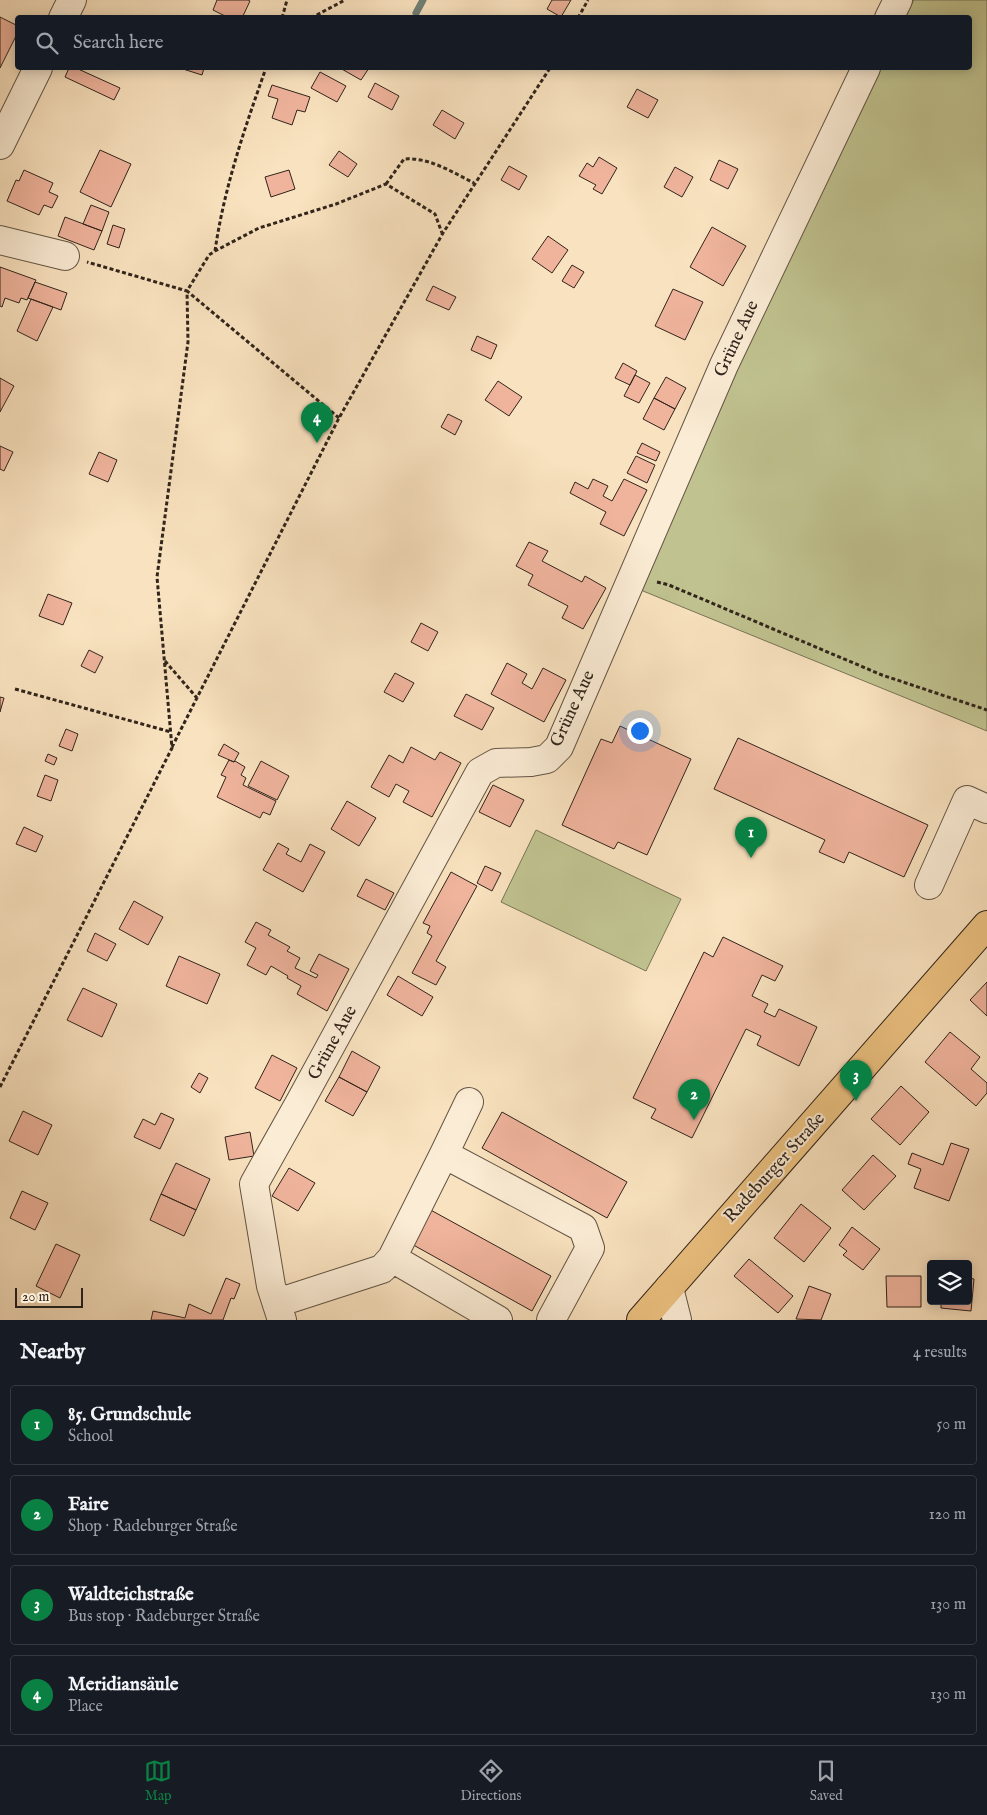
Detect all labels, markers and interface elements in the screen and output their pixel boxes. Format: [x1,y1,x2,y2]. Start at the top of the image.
search box [15,15,972,70]
icon: search [33,29,61,57]
text: Search here [73,31,164,55]
street label: Grüne Aue [709,297,765,381]
pin: 4 [301,402,333,443]
street label: Grüne Aue [545,667,601,751]
your location [627,718,653,744]
pin: 1 [735,817,767,858]
street label: Grüne Aue [303,1002,363,1084]
pin: 3 [840,1060,872,1101]
pin: 2 [678,1079,710,1120]
street label: Radeburger Straße [719,1108,831,1228]
map controls [927,1260,972,1305]
button: layers [927,1260,972,1305]
scale bar [15,1285,82,1308]
text: 20 m [22,1288,49,1306]
text: Nearby [20,1339,85,1366]
text: 4 results [913,1343,967,1363]
text: 85. Grundschule [68,1403,191,1427]
text: 1 [34,1415,40,1435]
text: 50 m [937,1415,966,1435]
text: School [68,1427,113,1447]
text: Faire [68,1493,109,1517]
text: 2 [33,1505,41,1525]
text: 120 m [929,1505,966,1525]
text: Shop · Radeburger Straße [68,1517,237,1537]
text: Waldteichstraße [68,1583,194,1607]
text: 3 [34,1595,40,1615]
text: 130 m [930,1595,966,1615]
text: Bus stop · Radeburger Straße [68,1607,260,1627]
text: Meridiansäule [68,1673,179,1697]
text: 4 [33,1685,41,1705]
text: 130 m [930,1685,966,1705]
text: Place [68,1697,103,1717]
tab: Map [144,1757,172,1805]
tab: Directions [460,1757,521,1805]
tab: Saved [810,1757,843,1805]

